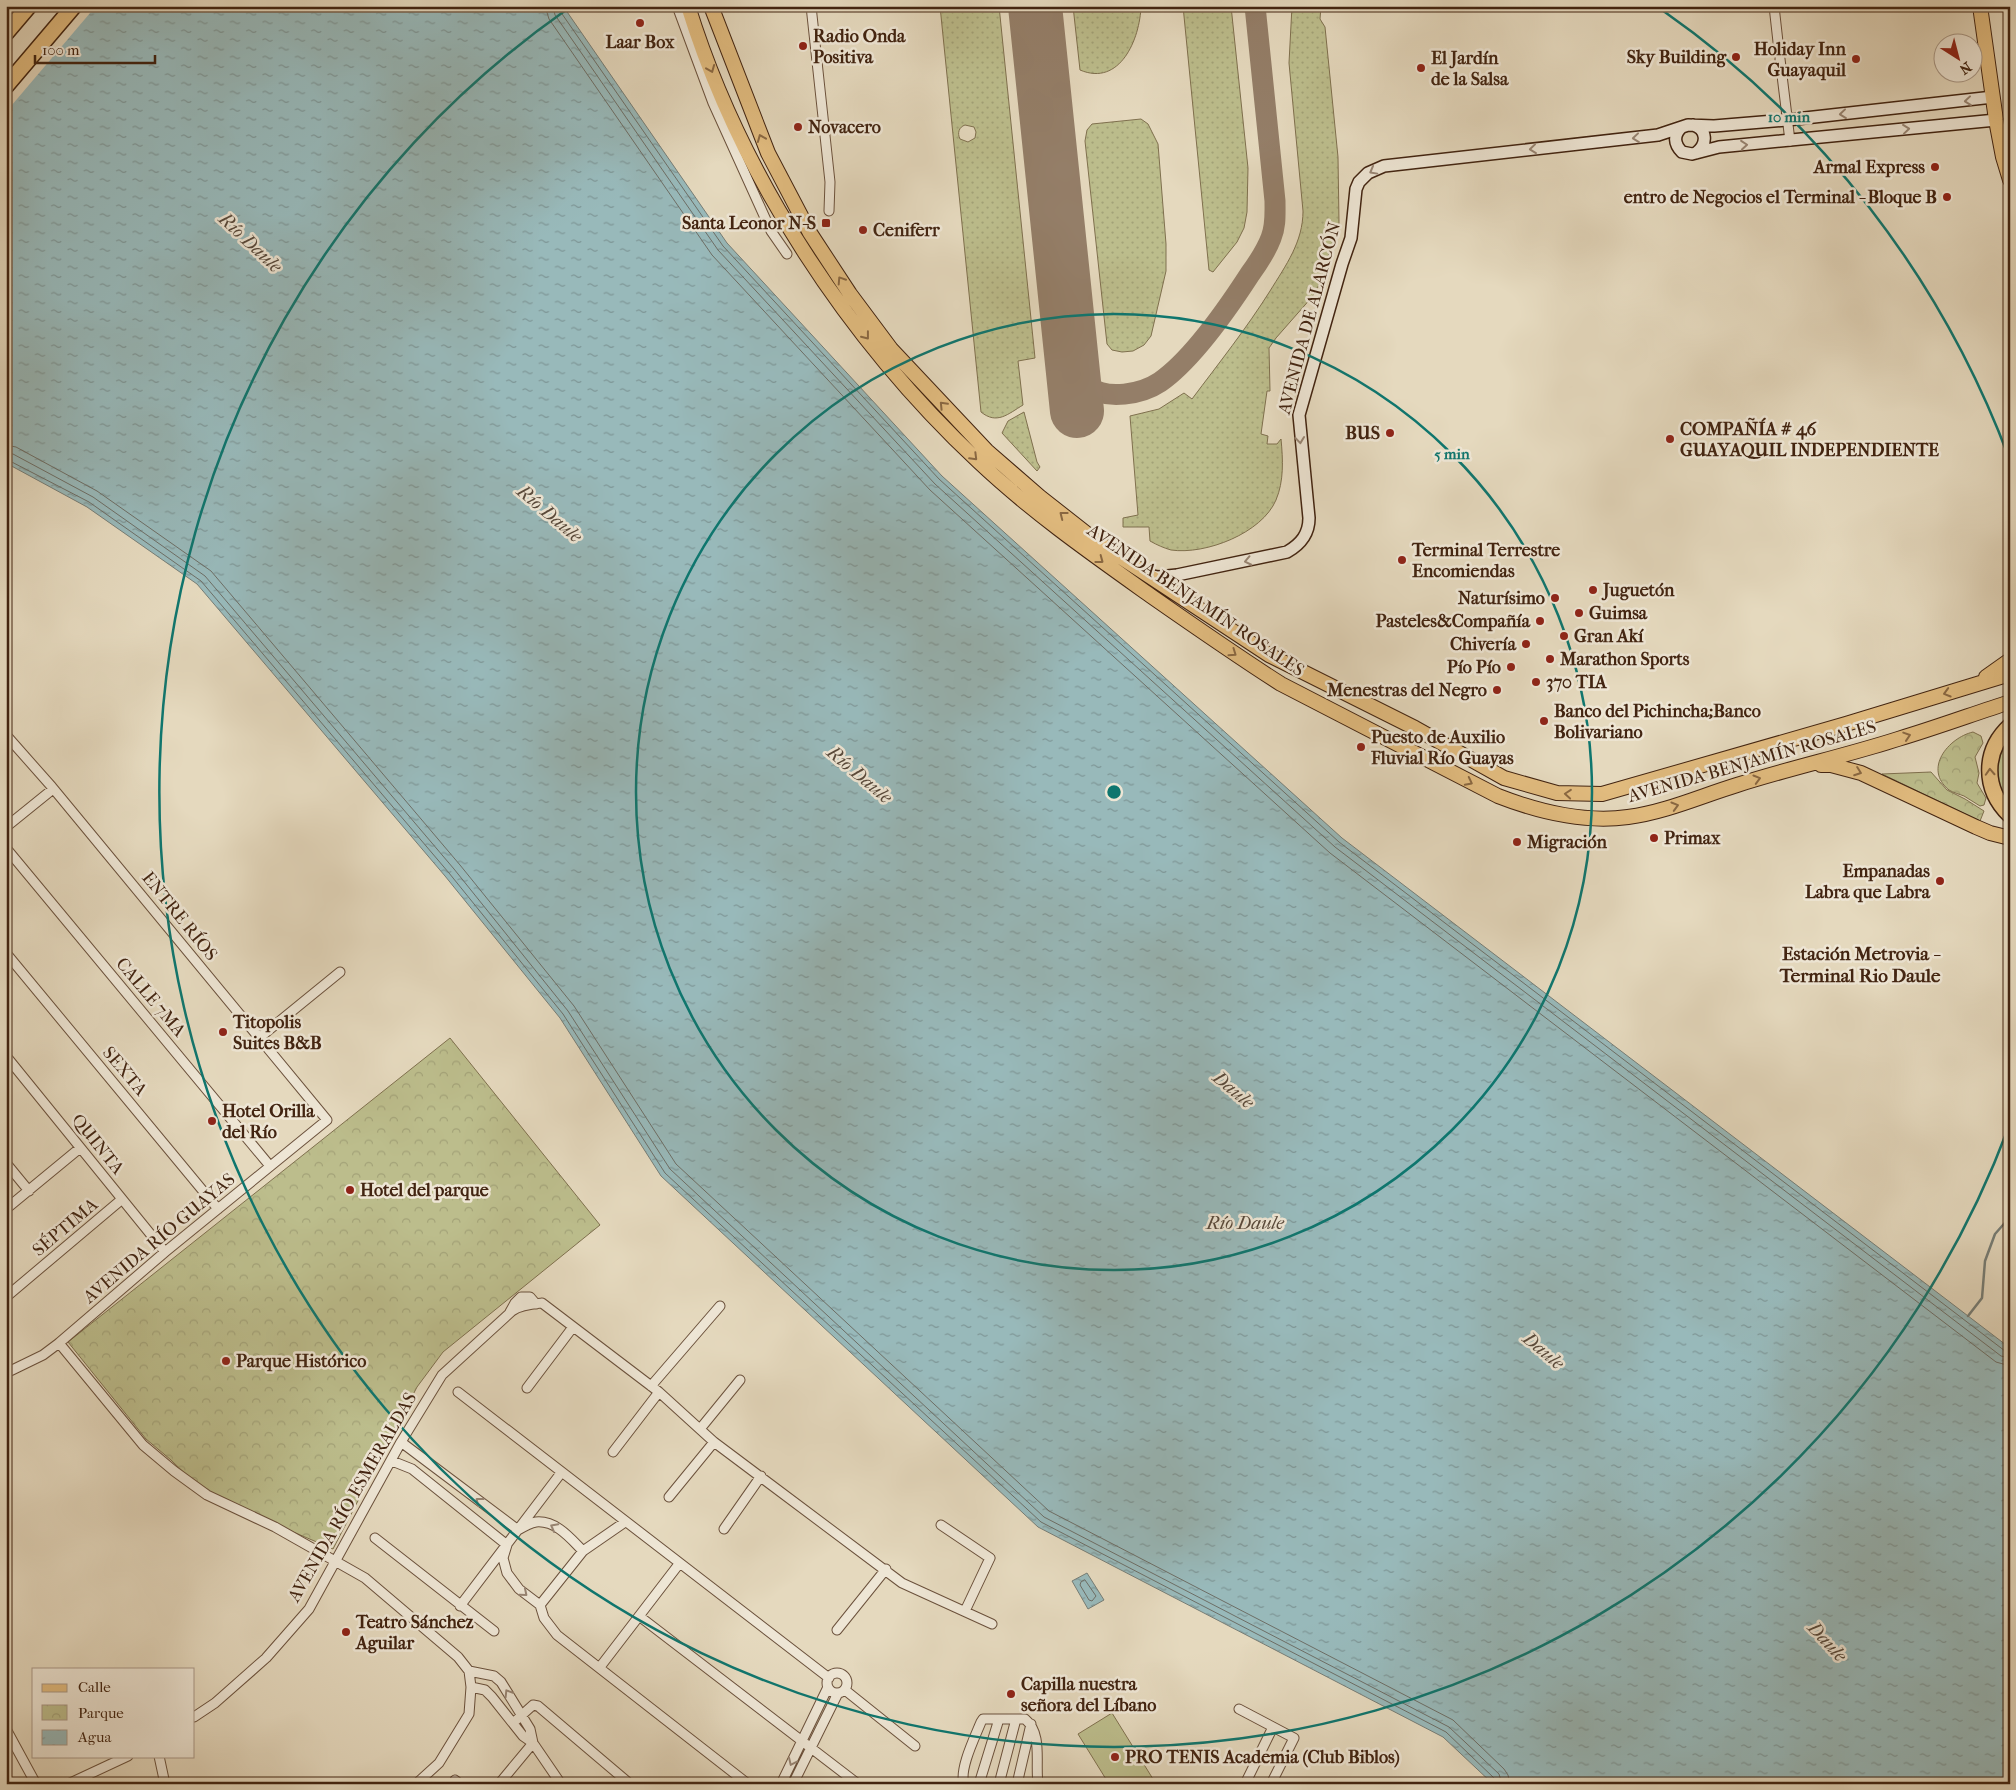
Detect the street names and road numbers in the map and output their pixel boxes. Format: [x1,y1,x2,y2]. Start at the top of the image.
street label: AVENIDA DE ALARCÓN [1272,219,1345,417]
street label: AVENIDA BENJAMÍN ROSALES [1082,518,1309,681]
street label: AVENIDA BENJAMÍN ROSALES [1624,715,1879,807]
street label: ENTRE RÍOS [137,867,223,965]
street label: CALLE 7MA [111,953,190,1042]
street label: SEXTA [98,1042,151,1100]
street label: QUINTA [67,1110,129,1179]
street label: AVENIDA RÍO GUAYAS [78,1168,239,1309]
street label: SÉPTIMA [28,1193,102,1261]
street label: AVENIDA RÍO ESMERALDAS [282,1388,421,1607]

